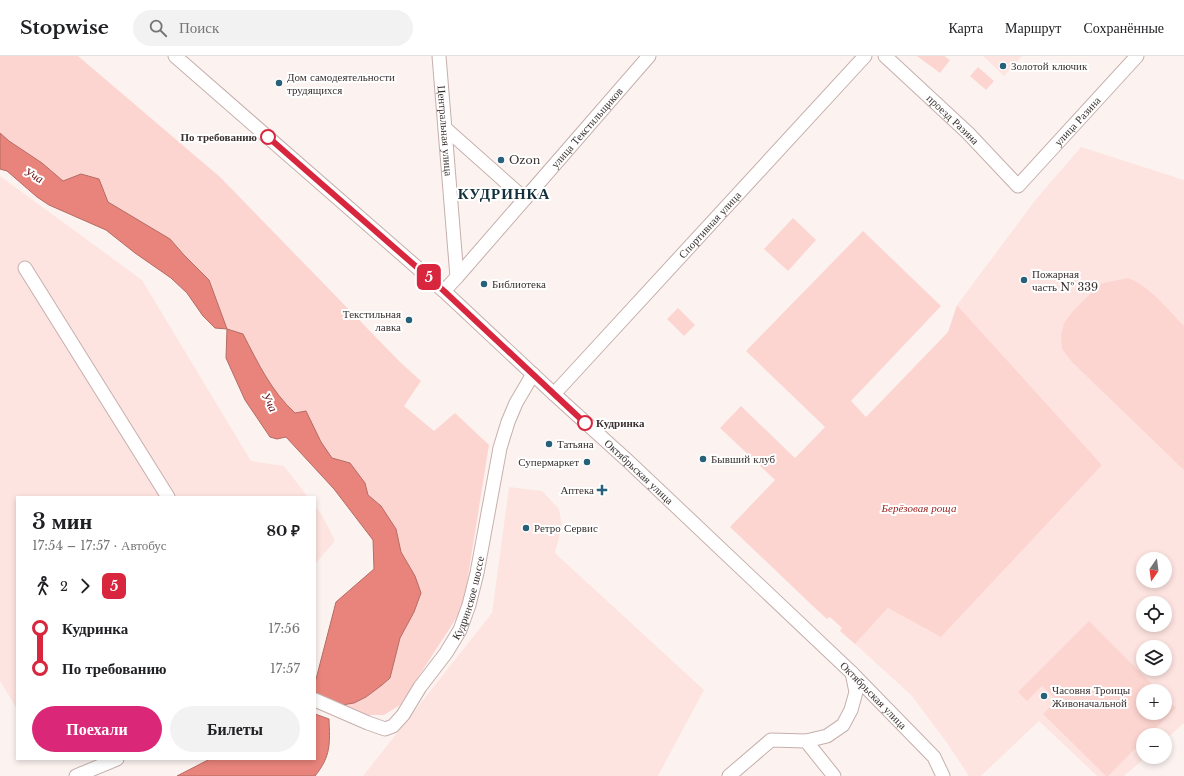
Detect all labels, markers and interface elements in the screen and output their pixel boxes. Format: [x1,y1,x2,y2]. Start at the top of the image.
search box [133,10,413,46]
text: Stopwise [20,16,109,39]
icon: search [147,17,169,39]
text: Поиск [179,18,219,37]
text: Карта [948,19,983,37]
text: Маршрут [1005,19,1061,37]
text: Сохранённые [1083,19,1164,37]
place label: Золотой ключик [1011,59,1088,73]
marker: Золотой ключик [998,61,1008,71]
place label: Дом самодеятельности трудящихся [287,70,395,97]
marker: Дом самодеятельности трудящихся [274,78,284,88]
street label: улица Текстильщиков [548,84,626,171]
street label: Центральная улица [434,85,456,177]
street label: проезд Разина [924,91,982,148]
street label: улица Разина [1051,93,1104,149]
marker: По требованию [260,129,276,145]
place label: По требованию [180,130,257,144]
place label: Ozon [509,153,541,167]
marker: Ozon [496,155,506,165]
water label: Уча [22,164,46,186]
district label: КУДРИНКА [458,184,550,203]
street label: Спортивная улица [675,188,744,261]
line badge: 5 [416,264,442,290]
place label: Пожарная часть № 339 [1032,267,1098,294]
text: 5 [425,268,433,286]
marker: Пожарная часть № 339 [1019,275,1029,285]
place label: Библиотека [492,277,546,291]
marker: Библиотека [479,279,489,289]
place label: Текстильная лавка [343,307,401,334]
marker: Текстильная лавка [404,315,414,325]
water label: Уча [259,390,281,414]
marker: Кудринка [577,415,593,431]
place label: Кудринка [596,416,645,430]
street label: Октябрьская улица [601,436,676,507]
place label: Татьяна [557,437,594,451]
marker: Татьяна [544,439,554,449]
place label: Бывший клуб [711,452,775,466]
marker: Бывший клуб [698,454,708,464]
place label: Супермаркет [518,455,579,469]
marker: Супермаркет [582,457,592,467]
place label: Аптека [560,483,594,497]
marker: Аптека [597,485,607,495]
park label: Берёзовая роща [881,501,957,515]
text: 3 мин [32,508,92,535]
text: 80 ₽ [266,521,300,540]
place label: Ретро Сервис [534,521,598,535]
marker: Ретро Сервис [521,523,531,533]
text: 17:54 – 17:57 · Автобус [32,537,167,554]
north arrow [1136,552,1172,588]
map controls [1136,552,1172,764]
street label: Кудринское шоссе [449,555,487,642]
icon: walk [32,575,54,597]
icon: forward [74,575,96,597]
text: 5 [110,577,118,595]
text: 2 [60,578,68,595]
button: locate [1136,596,1172,632]
text: Кудринка [62,619,128,638]
text: 17:56 [268,620,300,637]
button: layers [1136,640,1172,676]
street label: Октябрьская улица [837,658,910,732]
text: По требованию [62,659,167,678]
text: 17:57 [270,660,300,677]
place label: Часовня Троицы Живоначальной [1052,683,1131,710]
button: + [1136,684,1172,720]
marker: Часовня Троицы Живоначальной [1039,691,1049,701]
button: Поехали [32,706,162,752]
button: Билеты [170,706,300,752]
button: − [1136,728,1172,764]

